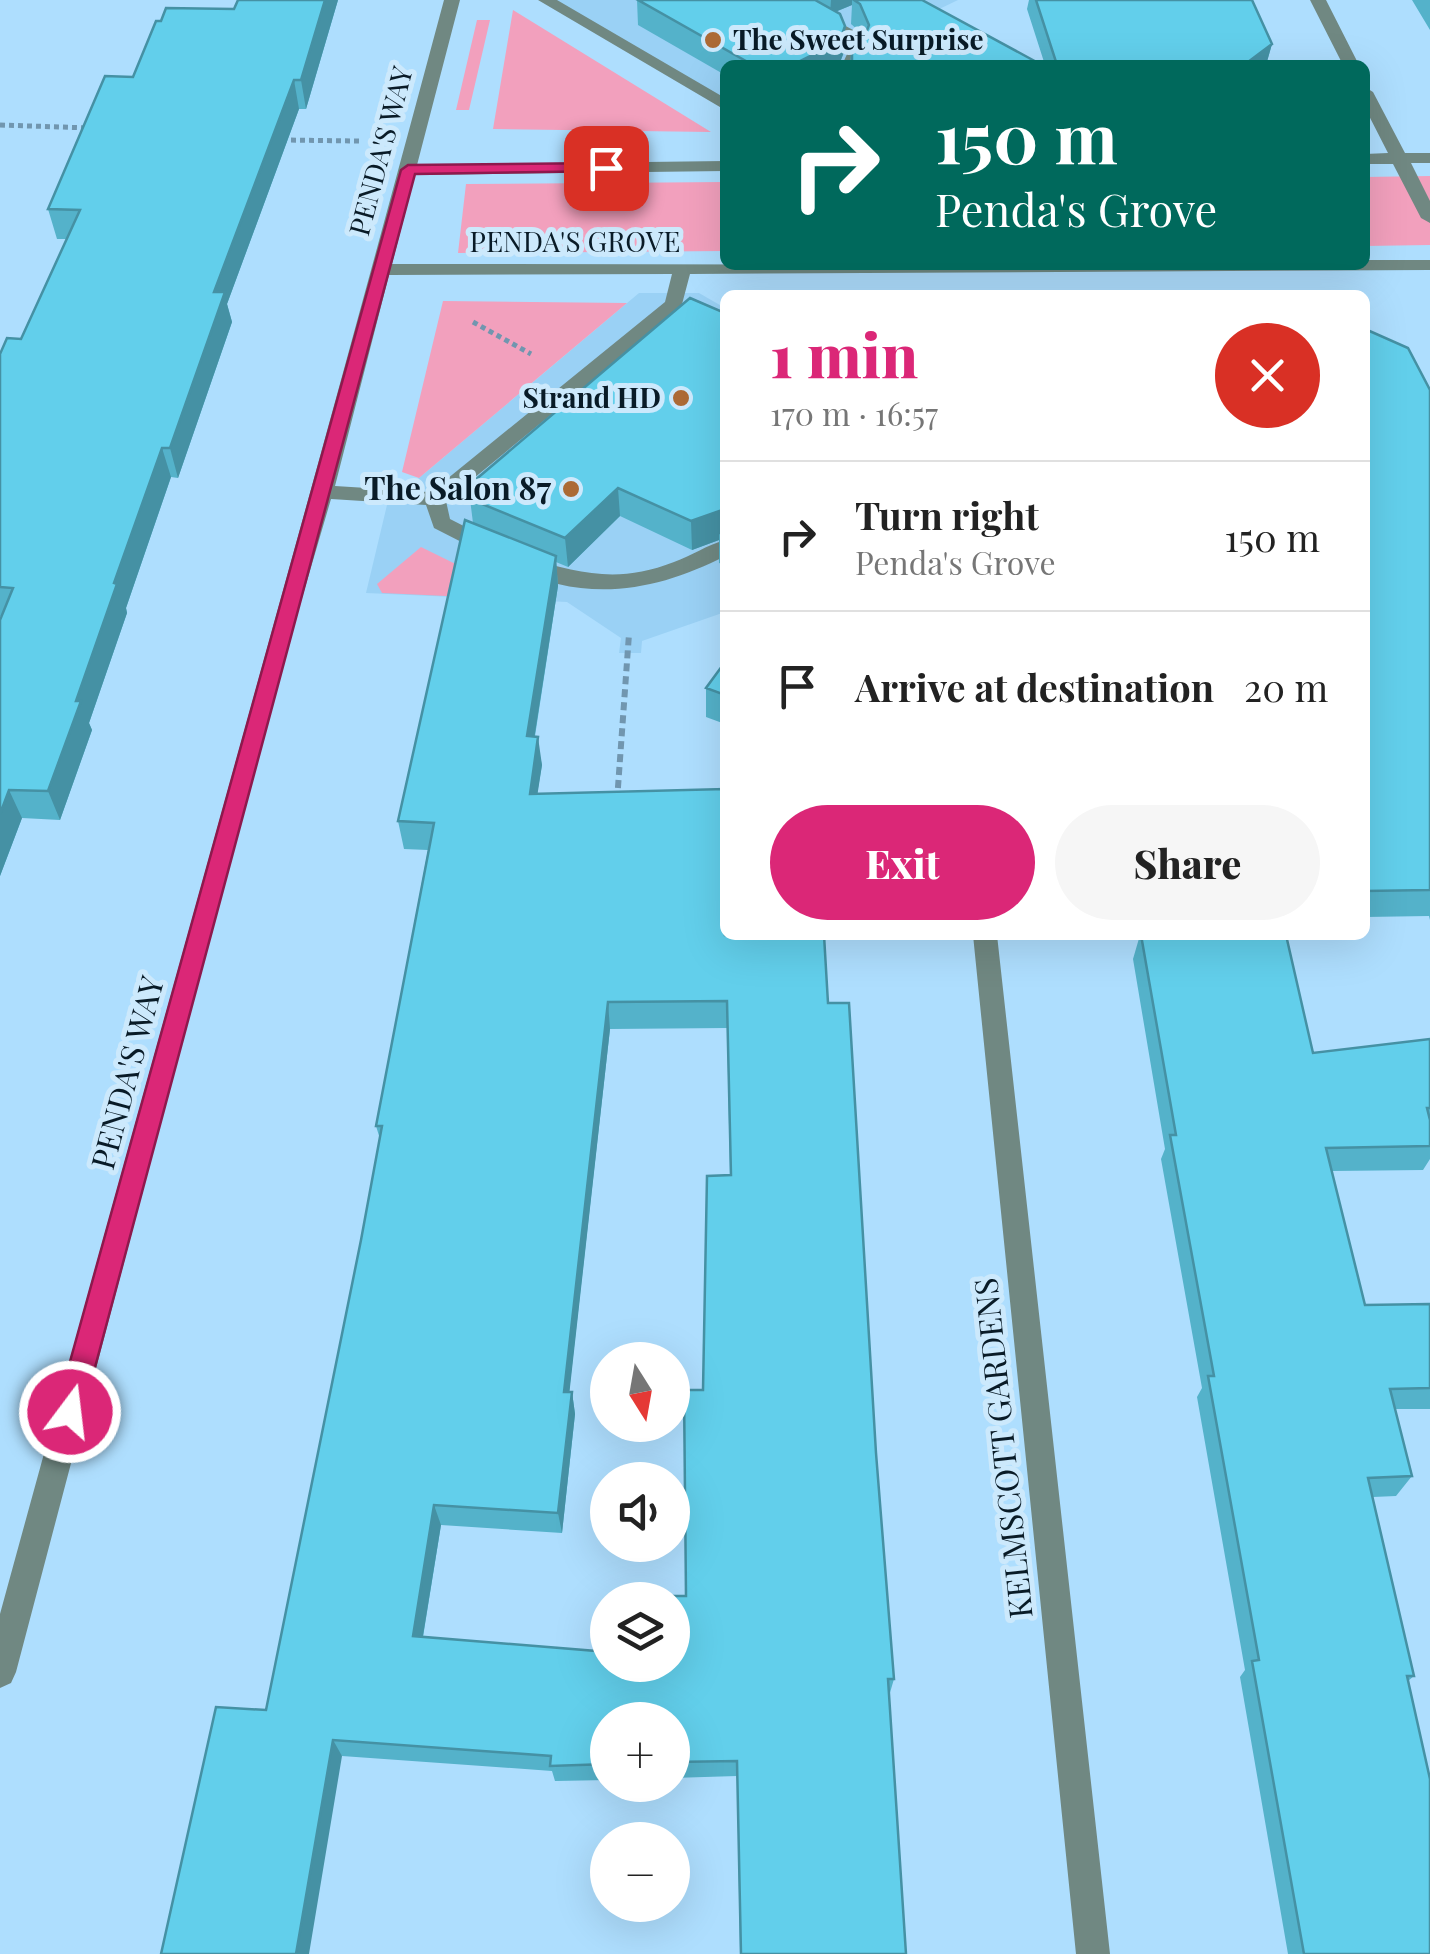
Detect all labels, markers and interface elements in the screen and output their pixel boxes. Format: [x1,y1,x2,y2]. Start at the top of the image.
place label: The Sweet Surprise [733,20,984,57]
marker: The Sweet Surprise [702,29,724,51]
street label: PENDA'S WAY [339,62,420,239]
text: 150 m [935,88,1118,182]
icon: right [770,100,900,230]
pin [564,126,649,211]
icon: arrive [579,141,634,196]
text: Penda's Grove [935,178,1217,238]
street label: PENDA'S GROVE [470,222,680,259]
text: 1 min [770,313,918,393]
button: close [1215,323,1320,428]
place label: Strand HD [523,378,661,415]
marker: Strand HD [670,387,692,409]
text: 170 m · 16:57 [770,391,938,434]
place label: The Salon 87 [364,465,551,508]
marker: The Salon 87 [560,478,582,500]
text: Turn right [855,489,1039,540]
icon: right [770,509,825,564]
text: 150 m [1225,511,1320,562]
text: Penda's Grove [855,540,1056,583]
icon: arrive [770,659,825,714]
text: Arrive at destination [855,661,1214,712]
text: 20 m [1244,661,1328,712]
button: Exit [770,805,1035,920]
button: Share [1055,805,1320,920]
street label: PENDA'S WAY [79,971,172,1174]
street label: KELMSCOTT GARDENS [962,1276,1041,1621]
north arrow [590,1342,690,1442]
map controls [590,1342,690,1922]
position arrow [18,1360,122,1464]
button: sound [590,1462,690,1562]
button: layers [590,1582,690,1682]
button: + [590,1702,690,1802]
button: − [590,1822,690,1922]

